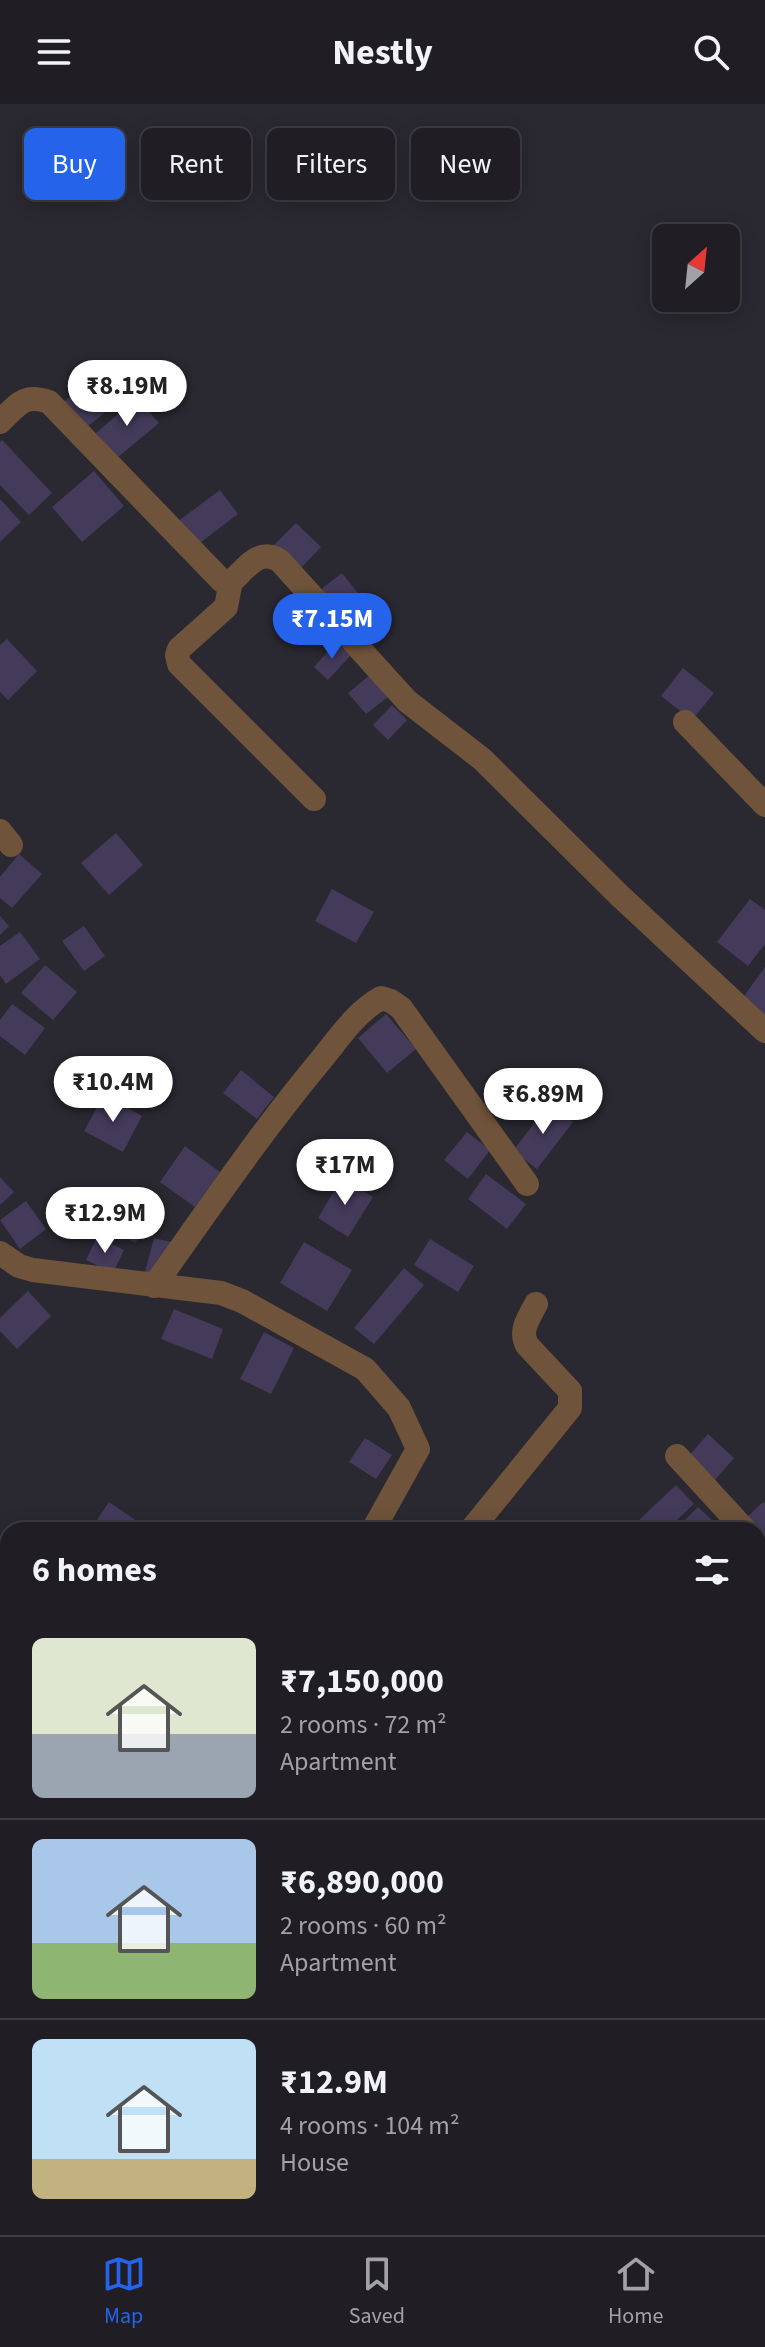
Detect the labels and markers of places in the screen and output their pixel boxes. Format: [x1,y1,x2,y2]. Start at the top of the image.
pin: ₹8.19M [62,360,192,428]
pin: ₹7.15M [267,593,397,661]
pin: ₹10.4M [48,1056,178,1124]
pin: ₹6.89M [478,1068,608,1136]
pin: ₹17M [298,1139,392,1207]
pin: ₹12.9M [40,1187,170,1255]

